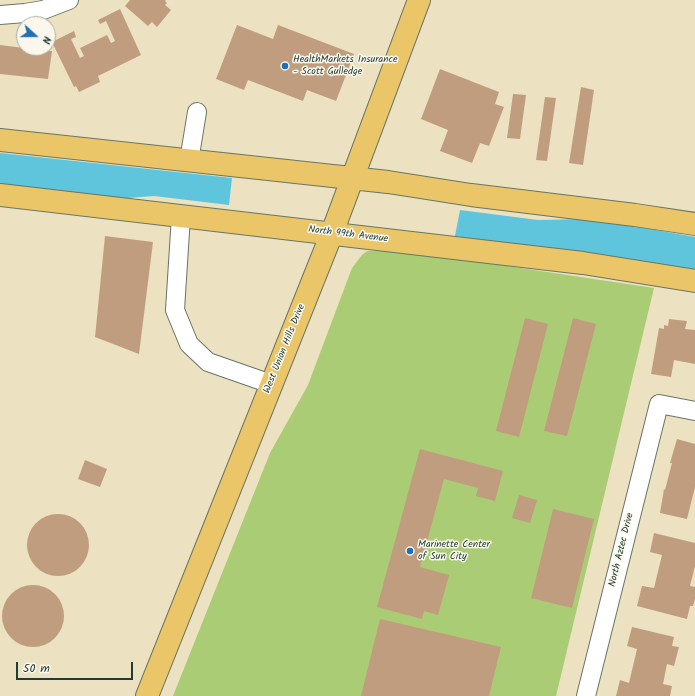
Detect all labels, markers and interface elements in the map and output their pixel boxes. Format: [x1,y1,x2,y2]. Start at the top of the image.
north arrow [16,16,56,56]
text: N [37,33,56,46]
place label: HealthMarkets Insurance - Scott Gulledge [293,54,398,78]
marker: HealthMarkets Insurance - Scott Gulledge [280,61,290,71]
street label: North 99th Avenue [307,224,389,246]
street label: West Union Hills Drive [262,303,308,395]
street label: North Aztec Drive [607,512,637,588]
place label: Marinette Center of Sun City [418,539,490,562]
marker: Marinette Center of Sun City [405,546,415,556]
scale bar [18,654,135,680]
text: 50 m [23,659,50,678]

